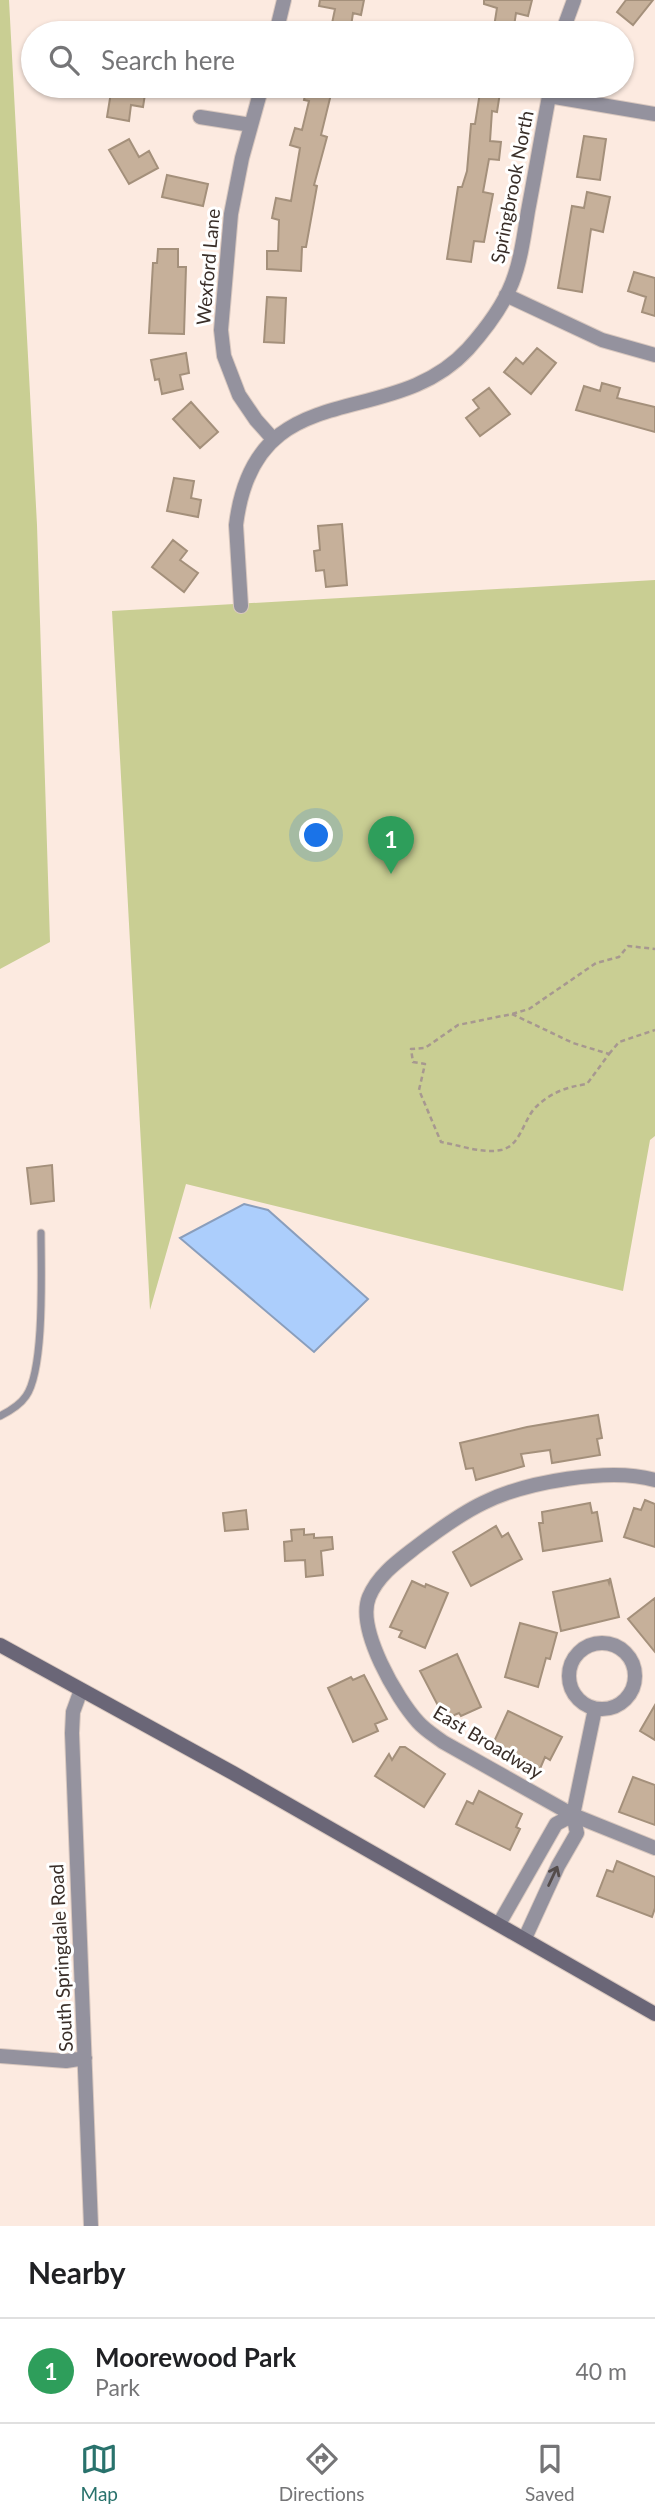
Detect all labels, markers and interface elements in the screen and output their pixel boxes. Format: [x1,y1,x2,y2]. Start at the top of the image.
search box [21,21,634,98]
icon: search [45,41,83,79]
text: Search here [101,44,235,76]
street label: Springbrook North [485,109,538,265]
street label: Wexford Lane [191,208,224,326]
pin: 1 [368,816,414,874]
your location [299,818,333,852]
street label: East Broadway [429,1700,547,1783]
street label: South Springdale Road [44,1864,77,2053]
one-way arrow [547,1866,561,1887]
text: Nearby [28,2254,126,2290]
text: Moorewood Park [95,2341,296,2373]
text: 1 [44,2357,58,2385]
text: 40 m [576,2357,627,2385]
text: Park [95,2373,140,2401]
tab: Map [80,2440,118,2505]
tab: Directions [279,2440,365,2505]
tab: Saved [525,2440,575,2505]

